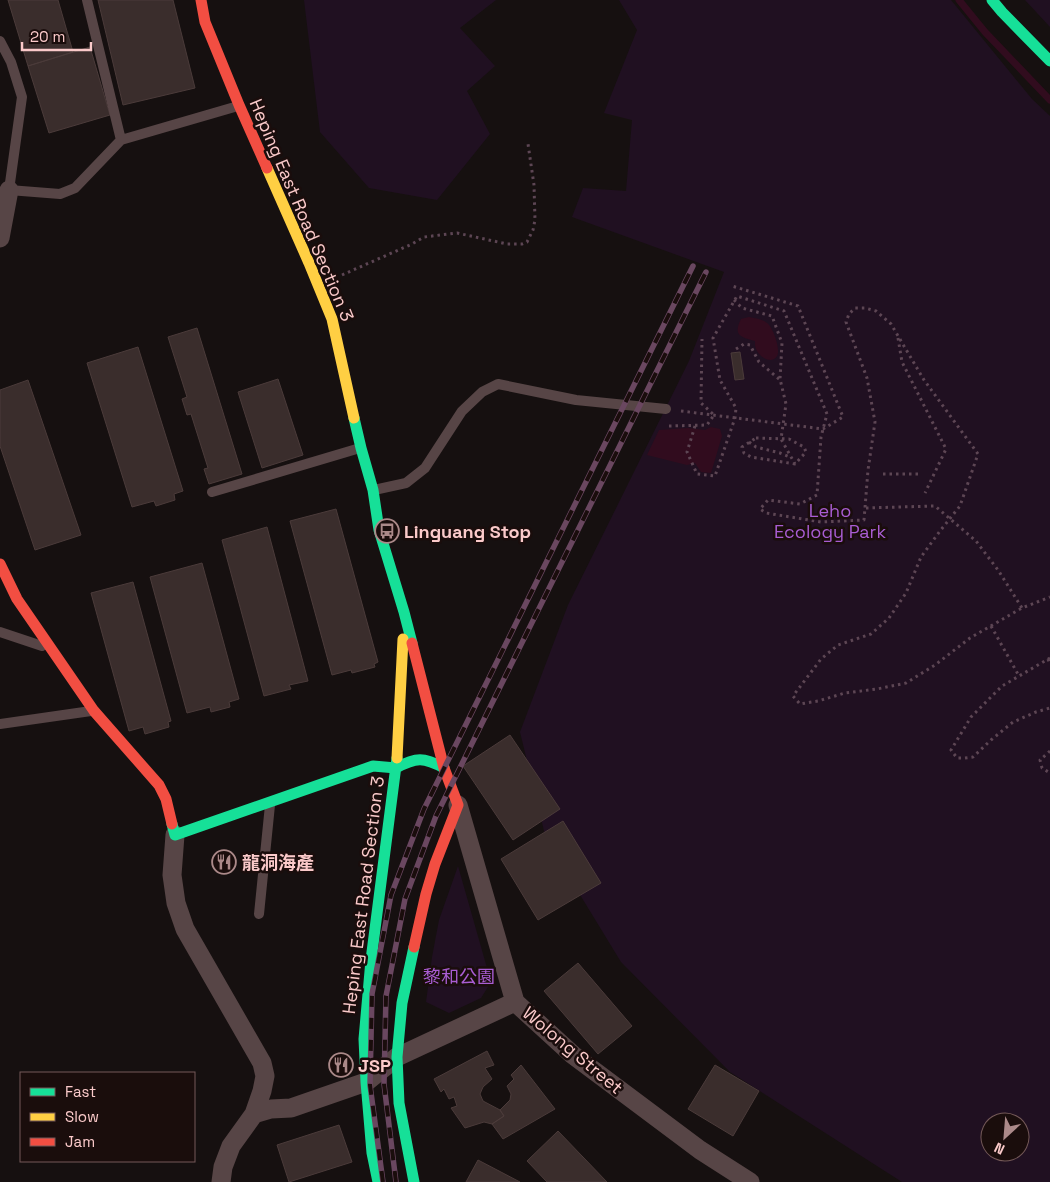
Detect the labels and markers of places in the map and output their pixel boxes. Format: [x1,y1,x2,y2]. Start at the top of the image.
bus stop icon: Linguang Stop [374,518,400,544]
place label: Linguang Stop [404,520,531,543]
restaurant icon: 龍洞海產 [211,849,237,875]
place label: 龍洞海產 [242,851,314,874]
restaurant icon: JSP [328,1052,354,1078]
place label: JSP [358,1054,391,1077]

